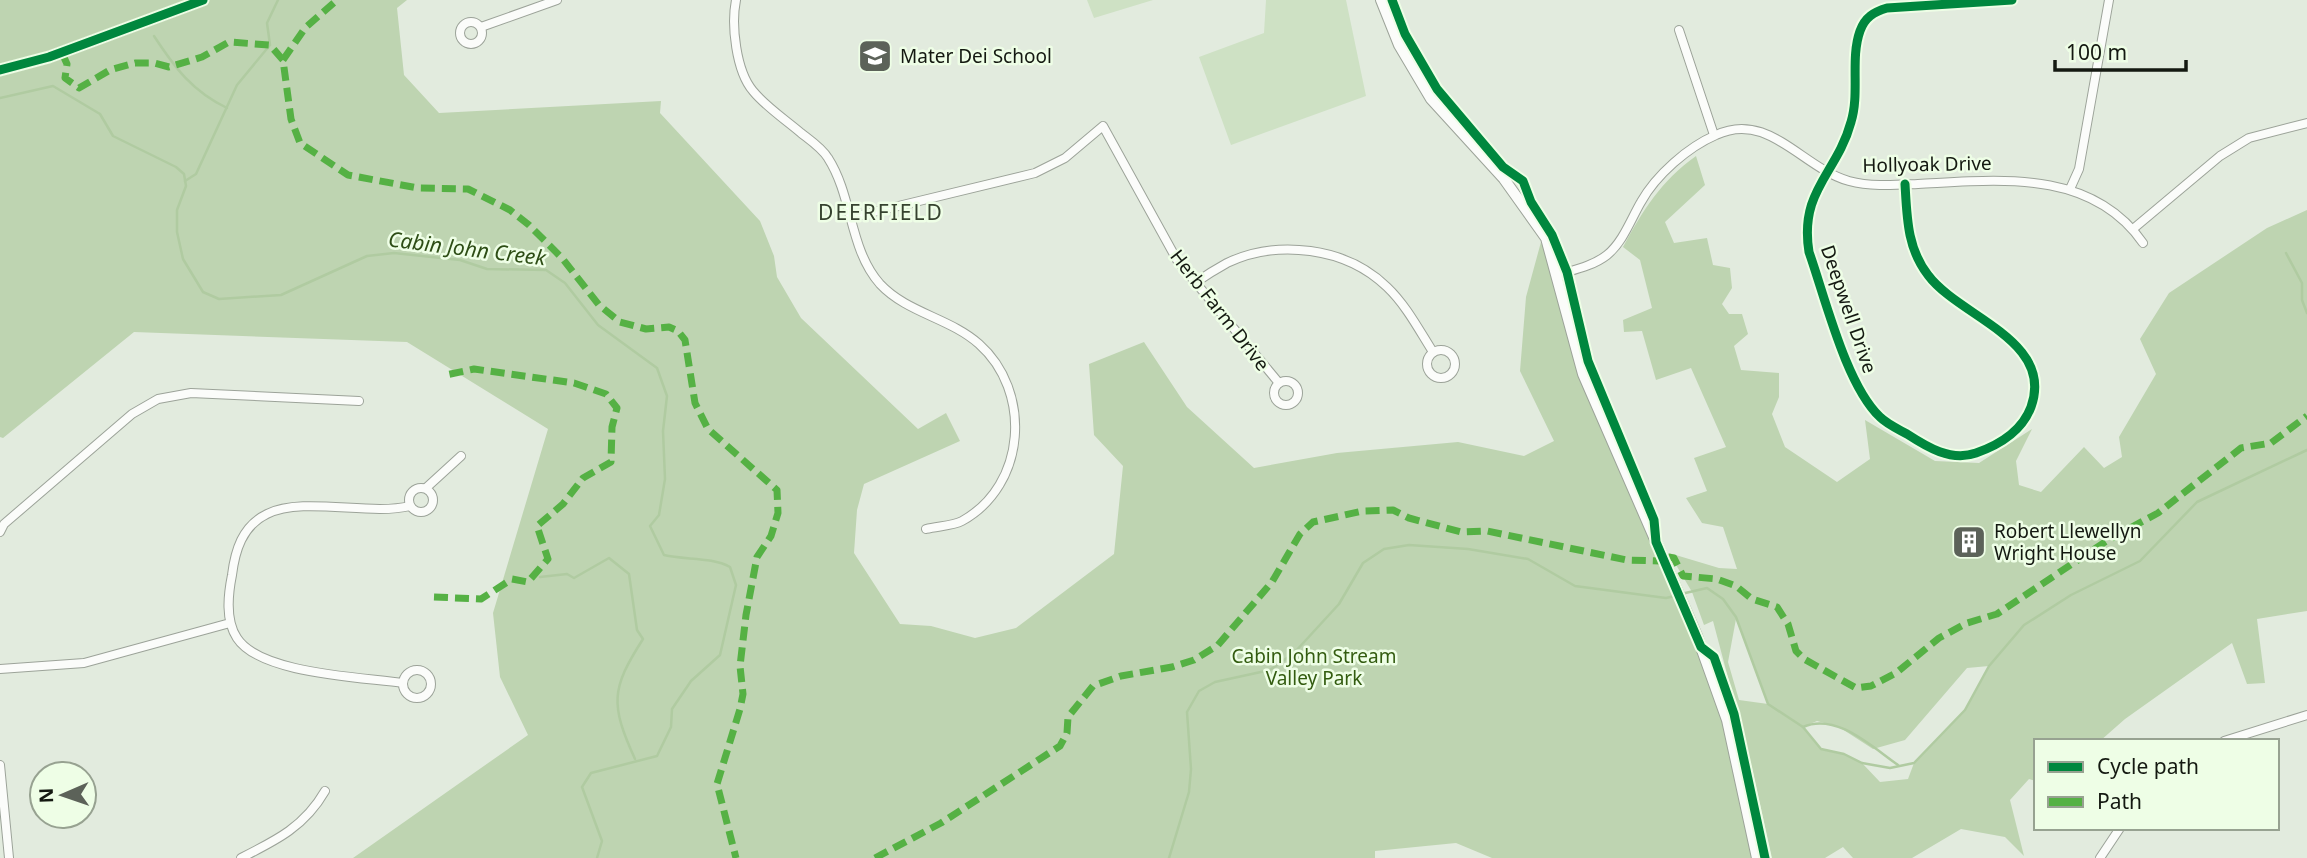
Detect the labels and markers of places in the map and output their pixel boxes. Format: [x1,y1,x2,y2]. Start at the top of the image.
school or university icon: Mater Dei School [856,37,894,75]
place label: Mater Dei School [900,43,1052,69]
place label: Robert Llewellyn Wright House [1994,518,2141,566]
building icon: Robert Llewellyn Wright House [1950,523,1988,561]

